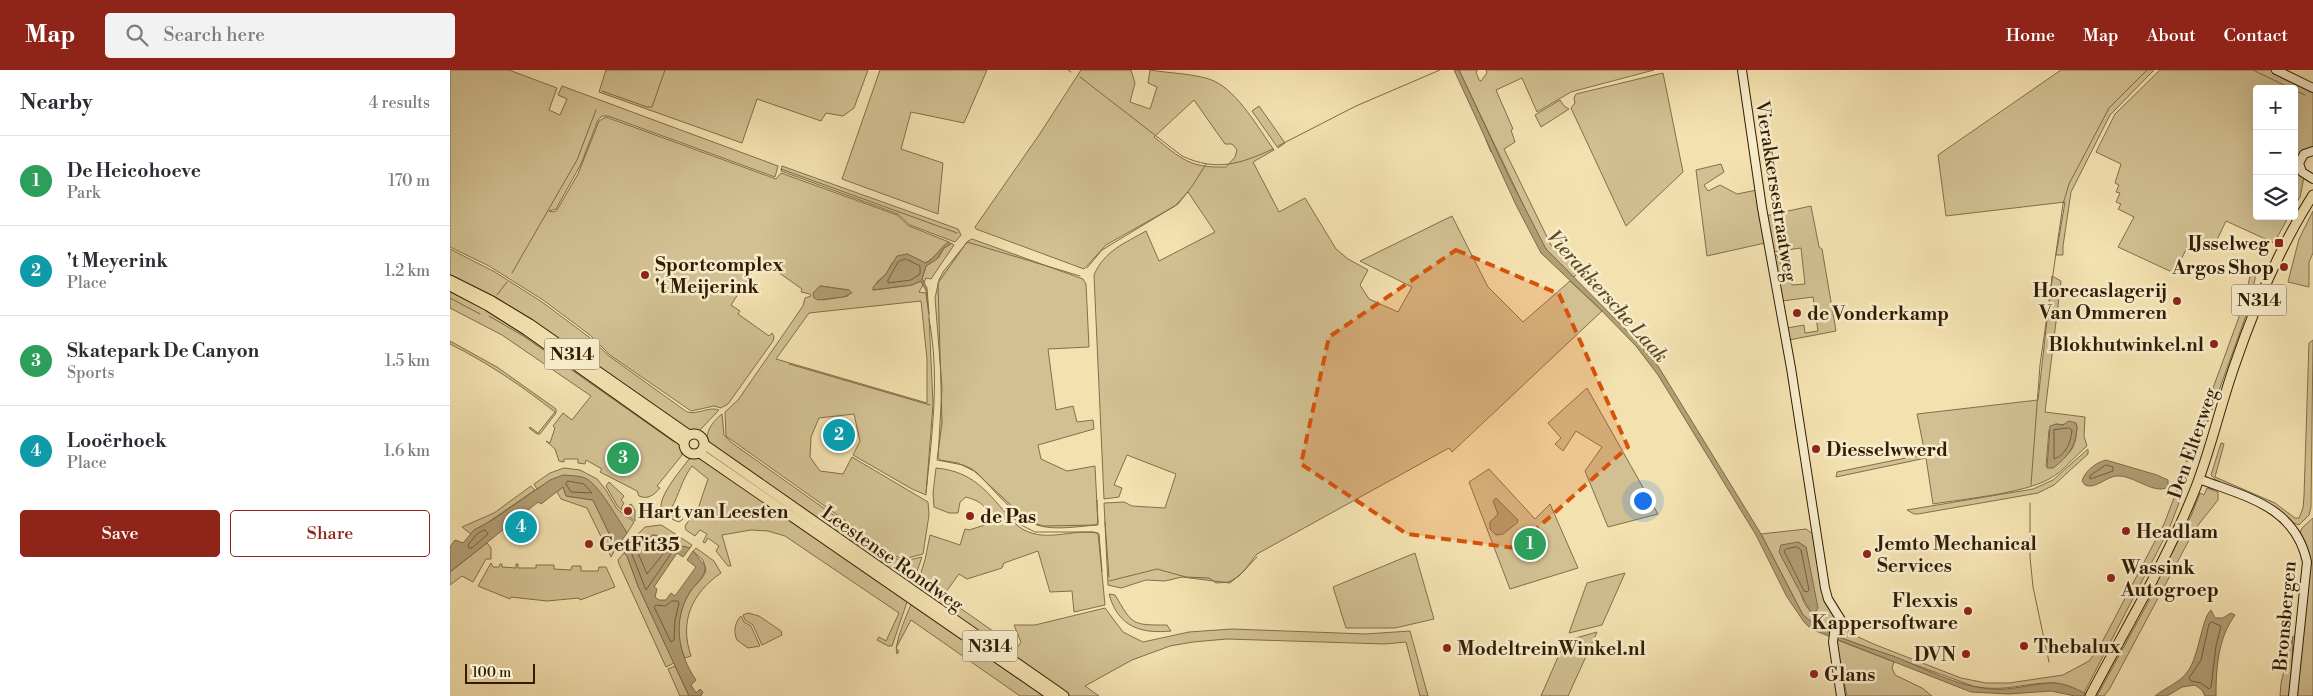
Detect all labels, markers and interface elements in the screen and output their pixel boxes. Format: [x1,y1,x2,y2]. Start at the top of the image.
search box [105,13,455,58]
text: Map [25,20,75,50]
icon: search [123,21,151,49]
text: Search here [163,23,265,47]
text: Home [2006,24,2055,47]
text: Map [2083,24,2119,47]
text: About [2147,24,2196,47]
text: Contact [2224,24,2288,47]
map controls [2253,85,2298,220]
button: + [2253,85,2298,130]
text: Nearby [20,90,93,116]
text: 4 results [369,93,430,113]
street label: Vierakkersestraatweg [1750,98,1802,284]
button: − [2253,130,2298,175]
text: De Heicohoeve [67,159,201,183]
text: 1 [32,171,40,191]
text: 170 m [388,171,430,191]
button: layers [2253,175,2298,220]
text: Park [67,183,100,203]
water label: Vierakkersche Laak [1541,226,1673,368]
place label: IJsselweg [2188,232,2270,256]
marker: IJsselweg [2273,237,2285,249]
text: 't Meyerink [67,249,168,273]
place label: Sportcomplex 't Meijerink [655,253,784,299]
place label: Argos Shop [2171,256,2274,280]
text: 2 [31,261,41,281]
text: 1.2 km [384,261,430,281]
marker: Argos Shop [2278,261,2290,273]
marker: Sportcomplex 't Meijerink [639,269,651,281]
text: Place [67,273,107,293]
place label: Horecaslagerij Van Ommeren [2033,279,2167,325]
road number: N314 [2232,284,2286,316]
marker: Horecaslagerij Van Ommeren [2171,295,2183,307]
place label: de Vonderkamp [1807,302,1949,326]
marker: de Vonderkamp [1791,307,1803,319]
place label: Blokhutwinkel.nl [2049,333,2204,357]
road number: N314 [544,338,600,370]
marker: Blokhutwinkel.nl [2208,338,2220,350]
text: Skatepark De Canyon [67,339,259,363]
text: 3 [31,351,41,371]
text: 1.5 km [385,351,430,371]
text: Sports [67,363,114,383]
street label: Den Elterweg [2163,384,2223,502]
pin: 2 [823,416,855,454]
text: Looërhoek [67,429,167,453]
place label: Diesselwwerd [1826,438,1948,462]
pin: 3 [607,439,639,477]
text: 4 [31,441,41,461]
text: 1.6 km [384,441,430,461]
marker: Diesselwwerd [1810,443,1822,455]
text: Place [67,453,107,473]
your location [1630,488,1656,514]
place label: Hart van Leesten [638,500,789,524]
street label: Leestense Rondweg [817,501,968,617]
marker: Hart van Leesten [622,505,634,517]
place label: de Pas [980,505,1036,529]
pin: 4 [505,508,537,546]
button: Save [20,510,220,557]
button: Share [230,510,430,557]
marker: de Pas [964,510,976,522]
place label: Headlam [2136,520,2218,544]
pin: 1 [1514,525,1546,563]
marker: Headlam [2120,525,2132,537]
place label: Jemto Mechanical Services [1874,532,2037,578]
place label: GetFit35 [599,533,680,557]
marker: GetFit35 [583,538,595,550]
marker: Jemto Mechanical Services [1861,548,1873,560]
place label: Wassink Autogroep [2120,556,2219,602]
street label: Bronsbergen [2268,560,2302,673]
marker: Wassink Autogroep [2105,572,2117,584]
place label: Flexxis Kappersoftware [1812,589,1958,635]
marker: Flexxis Kappersoftware [1962,605,1974,617]
road number: N314 [962,630,1018,662]
place label: Thebalux [2034,635,2121,659]
place label: ModeltreinWinkel.nl [1457,637,1646,661]
marker: Thebalux [2018,640,2030,652]
marker: ModeltreinWinkel.nl [1441,642,1453,654]
place label: DVN [1914,643,1956,667]
marker: DVN [1960,648,1972,660]
scale bar [465,661,535,684]
place label: Glans [1824,663,1875,687]
text: 100 m [472,664,511,682]
marker: Glans [1808,668,1820,680]

